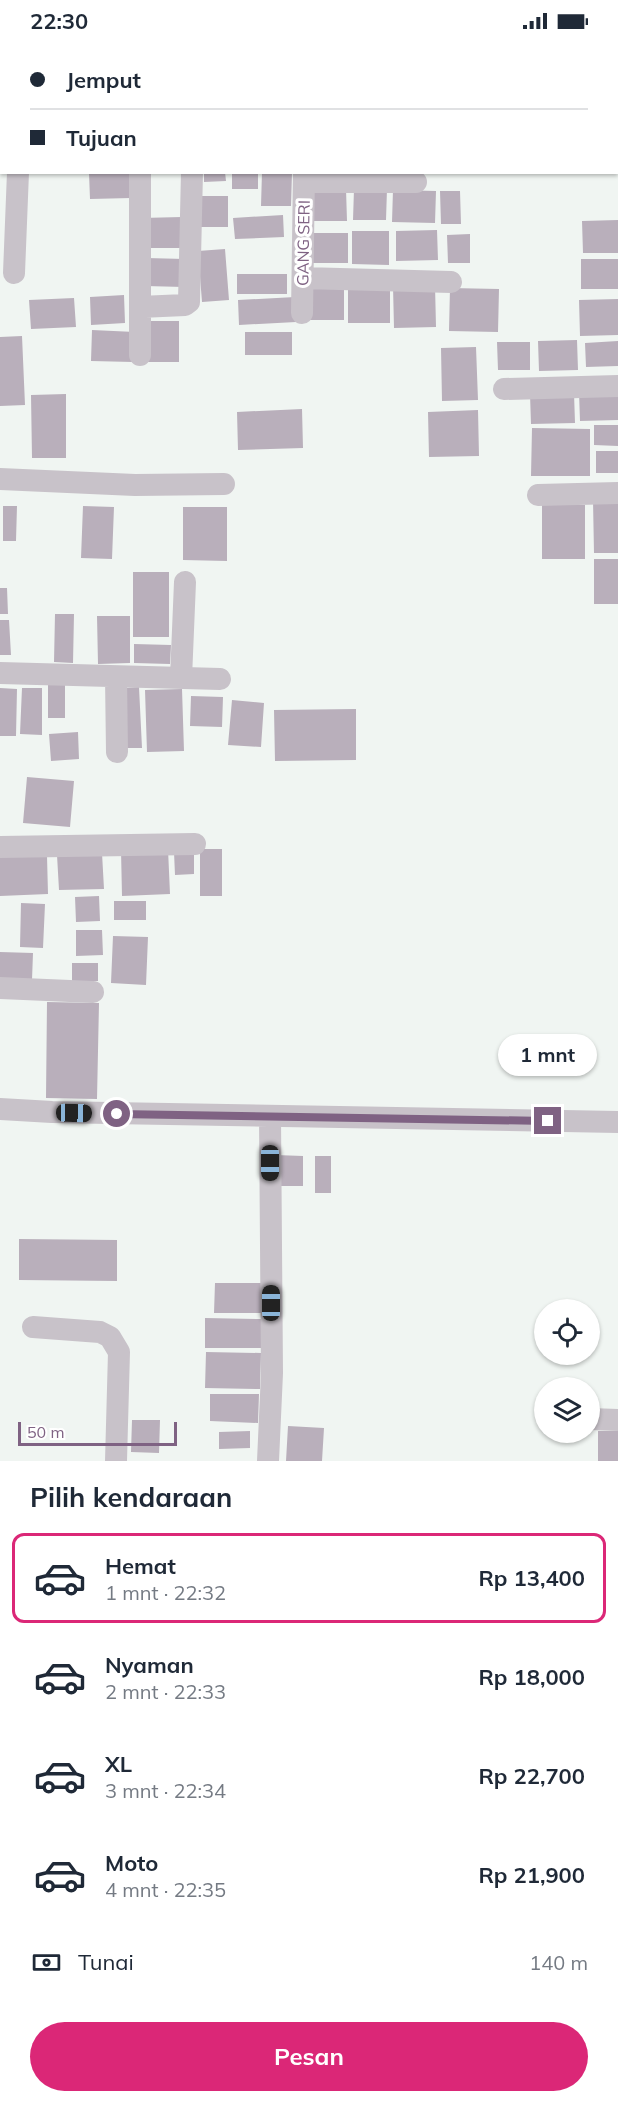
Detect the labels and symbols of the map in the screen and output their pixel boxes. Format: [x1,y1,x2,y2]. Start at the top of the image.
street label: GANG SERI [292,200,314,286]
callout: 1 mnt [498,1034,598,1076]
route start [103,1100,130,1127]
car [56,1104,92,1122]
route end [534,1107,561,1134]
car [261,1145,279,1181]
car [262,1285,280,1321]
scale bar [18,1419,177,1446]

